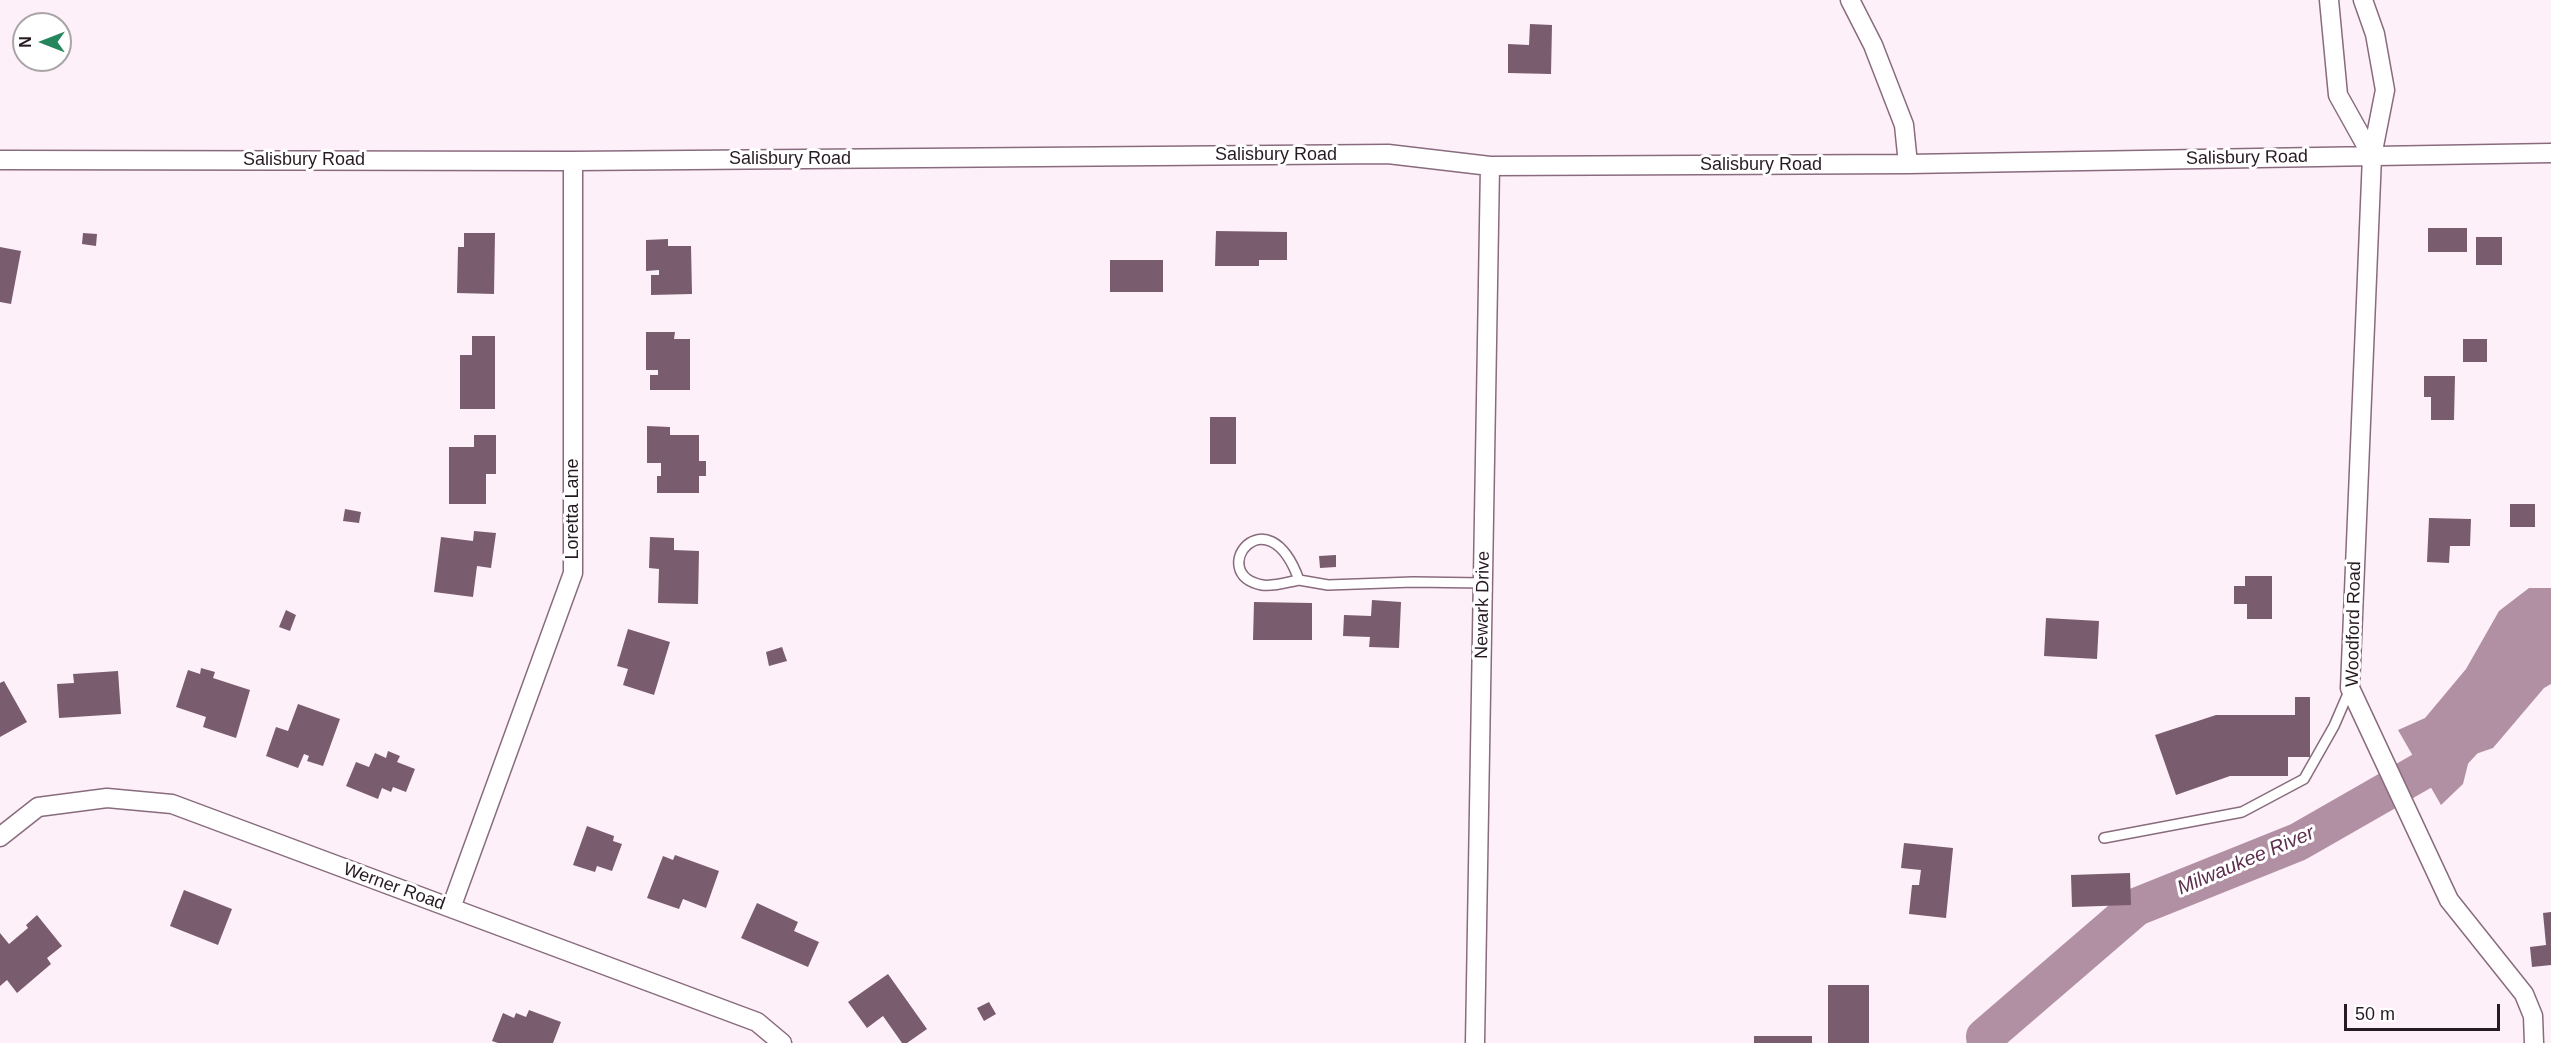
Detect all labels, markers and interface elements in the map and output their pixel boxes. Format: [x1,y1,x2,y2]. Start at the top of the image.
north arrow [12,12,72,72]
text: N [17,36,34,48]
street label: Salisbury Road [1215,144,1337,166]
street label: Salisbury Road [2186,146,2308,170]
street label: Salisbury Road [729,148,851,170]
street label: Salisbury Road [243,149,365,171]
street label: Salisbury Road [1700,154,1822,176]
street label: Loretta Lane [562,458,584,560]
street label: Newark Drive [1471,551,1495,659]
street label: Woodford Road [2342,561,2366,687]
water label: Milwaukee River [2174,821,2318,901]
street label: Werner Road [340,859,448,915]
scale bar [2347,992,2503,1030]
text: 50 m [2355,1004,2395,1024]

